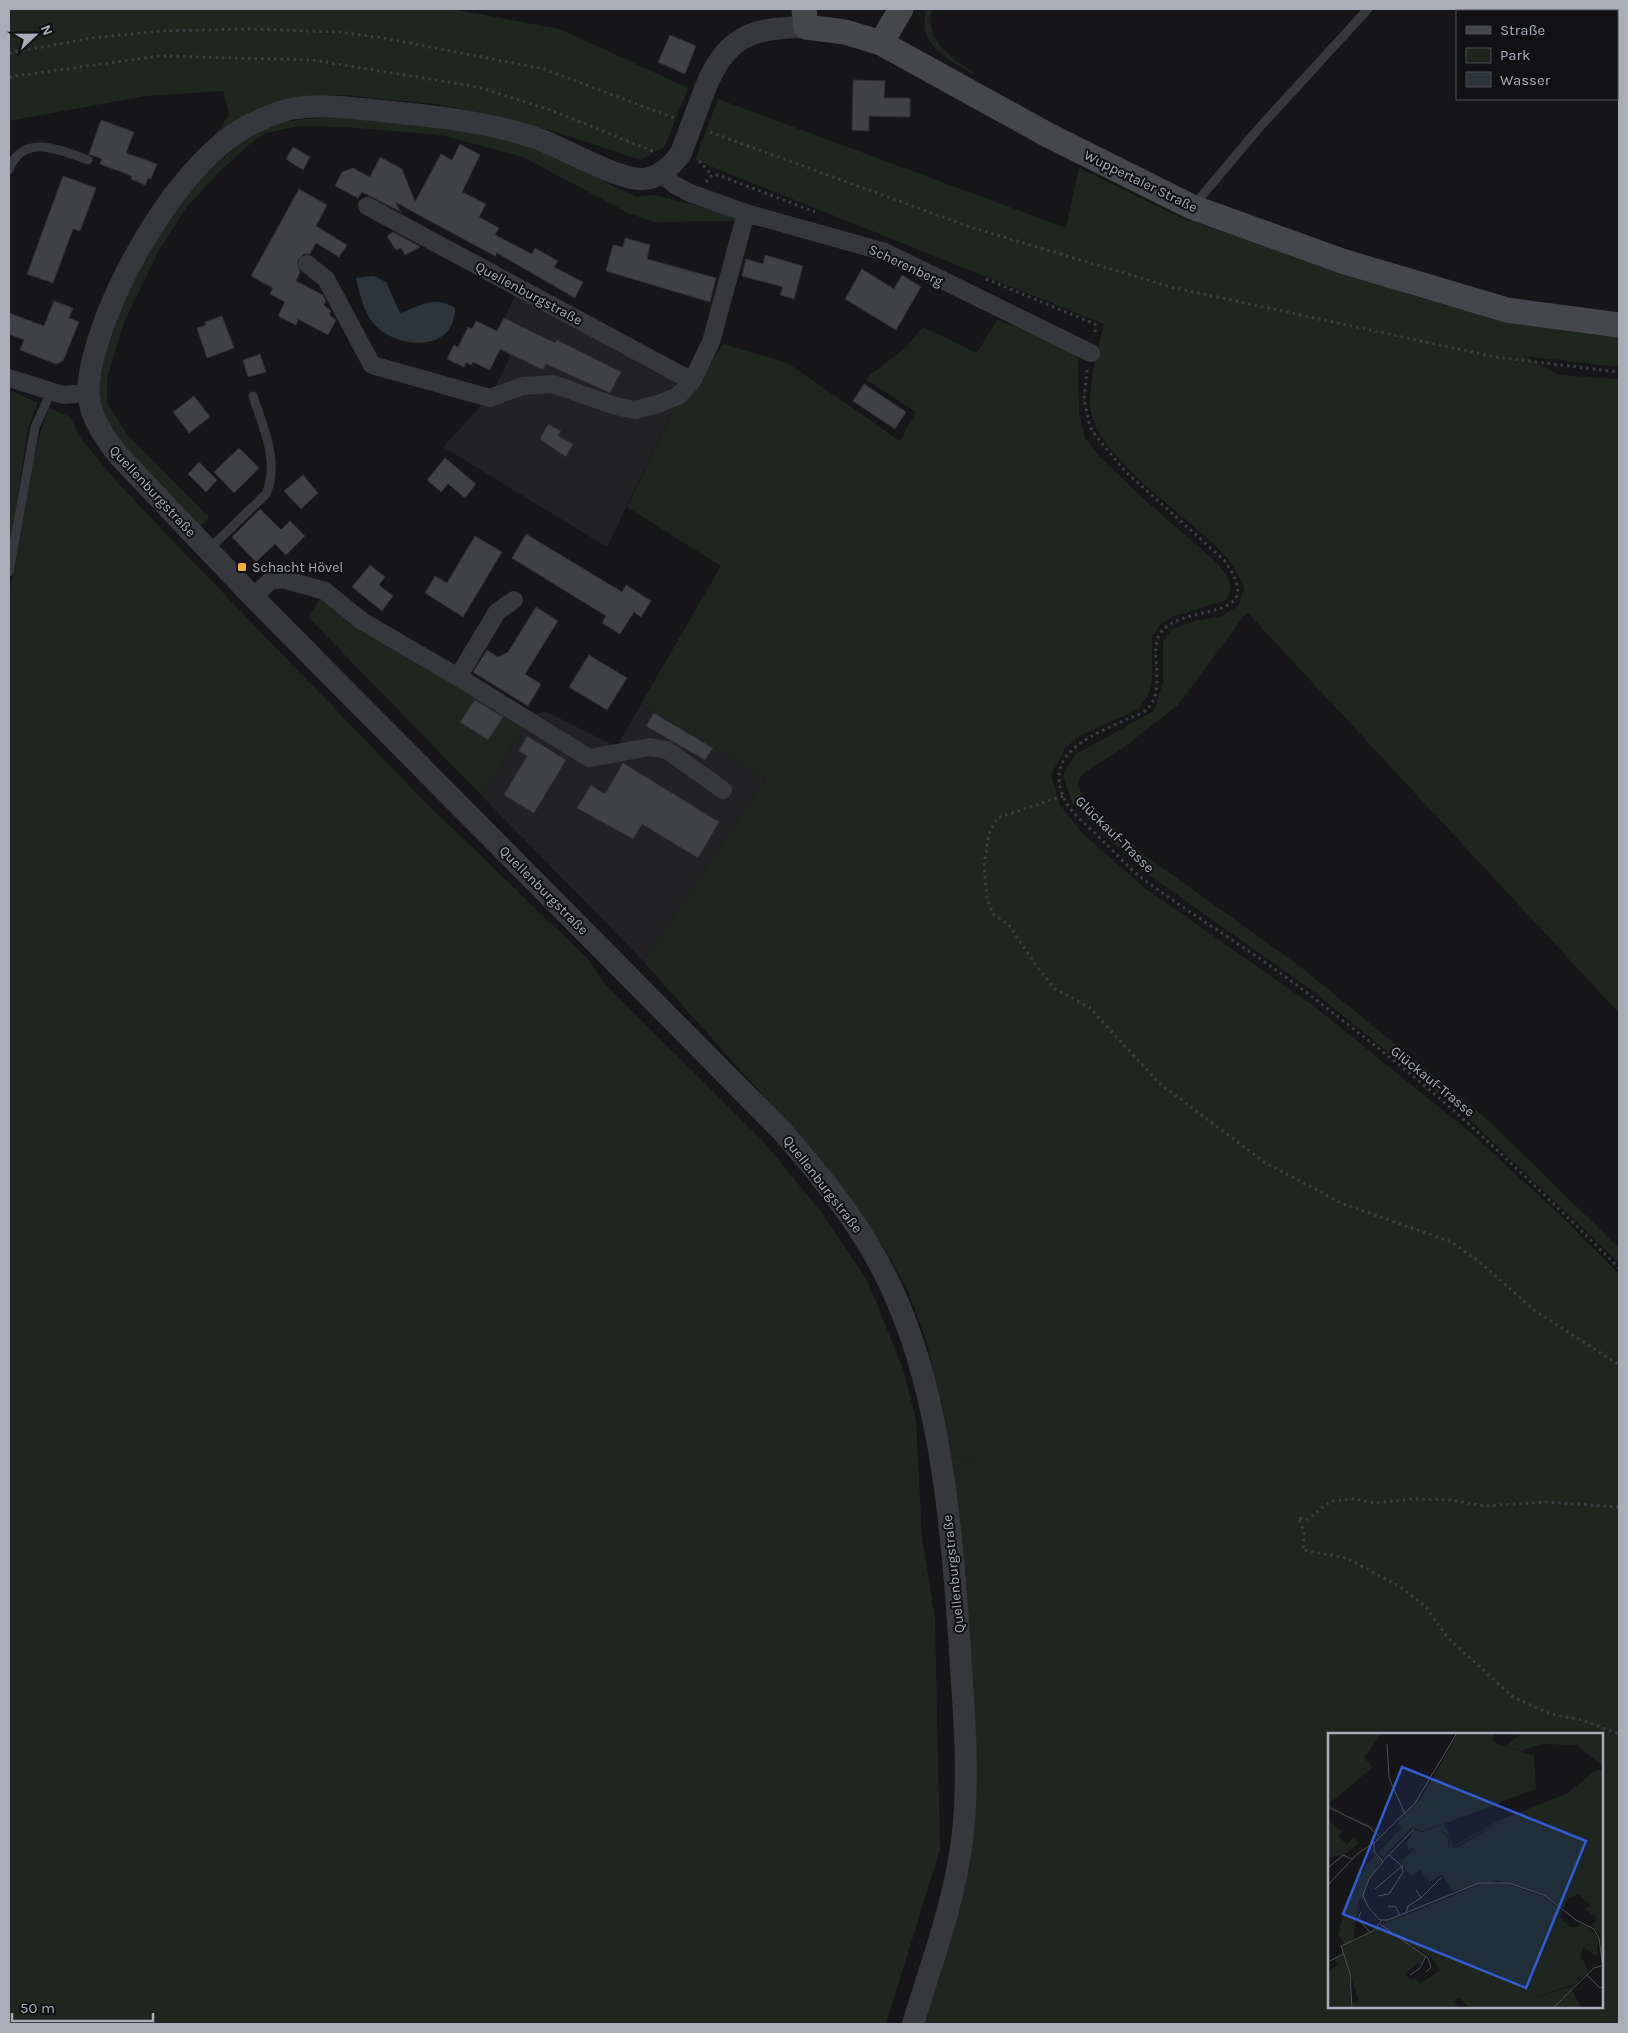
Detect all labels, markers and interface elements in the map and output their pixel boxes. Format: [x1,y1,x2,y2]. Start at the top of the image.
north arrow [10,10,60,60]
legend [1456,10,1618,100]
text: Straße [1500,21,1545,39]
text: N [37,22,56,38]
text: Park [1500,46,1530,64]
text: Wasser [1500,71,1551,89]
street label: Wuppertaler Straße [1081,147,1200,216]
street label: Scherenberg [866,241,946,290]
street label: Quellenburgstraße [472,258,585,329]
street label: Quellenburgstraße [106,442,199,541]
place label: Schacht Hövel [252,559,343,576]
marker: Schacht Hövel [236,561,248,573]
street label: Glückauf-Trasse [1072,792,1158,876]
street label: Quellenburgstraße [496,842,592,938]
street label: Glückauf-Trasse [1387,1042,1478,1120]
street label: Quellenburgstraße [779,1132,866,1236]
street label: Quellenburgstraße [939,1514,968,1634]
inset map [1328,1733,1603,2008]
scale bar [12,1990,154,2022]
text: 50 m [20,1999,55,2017]

